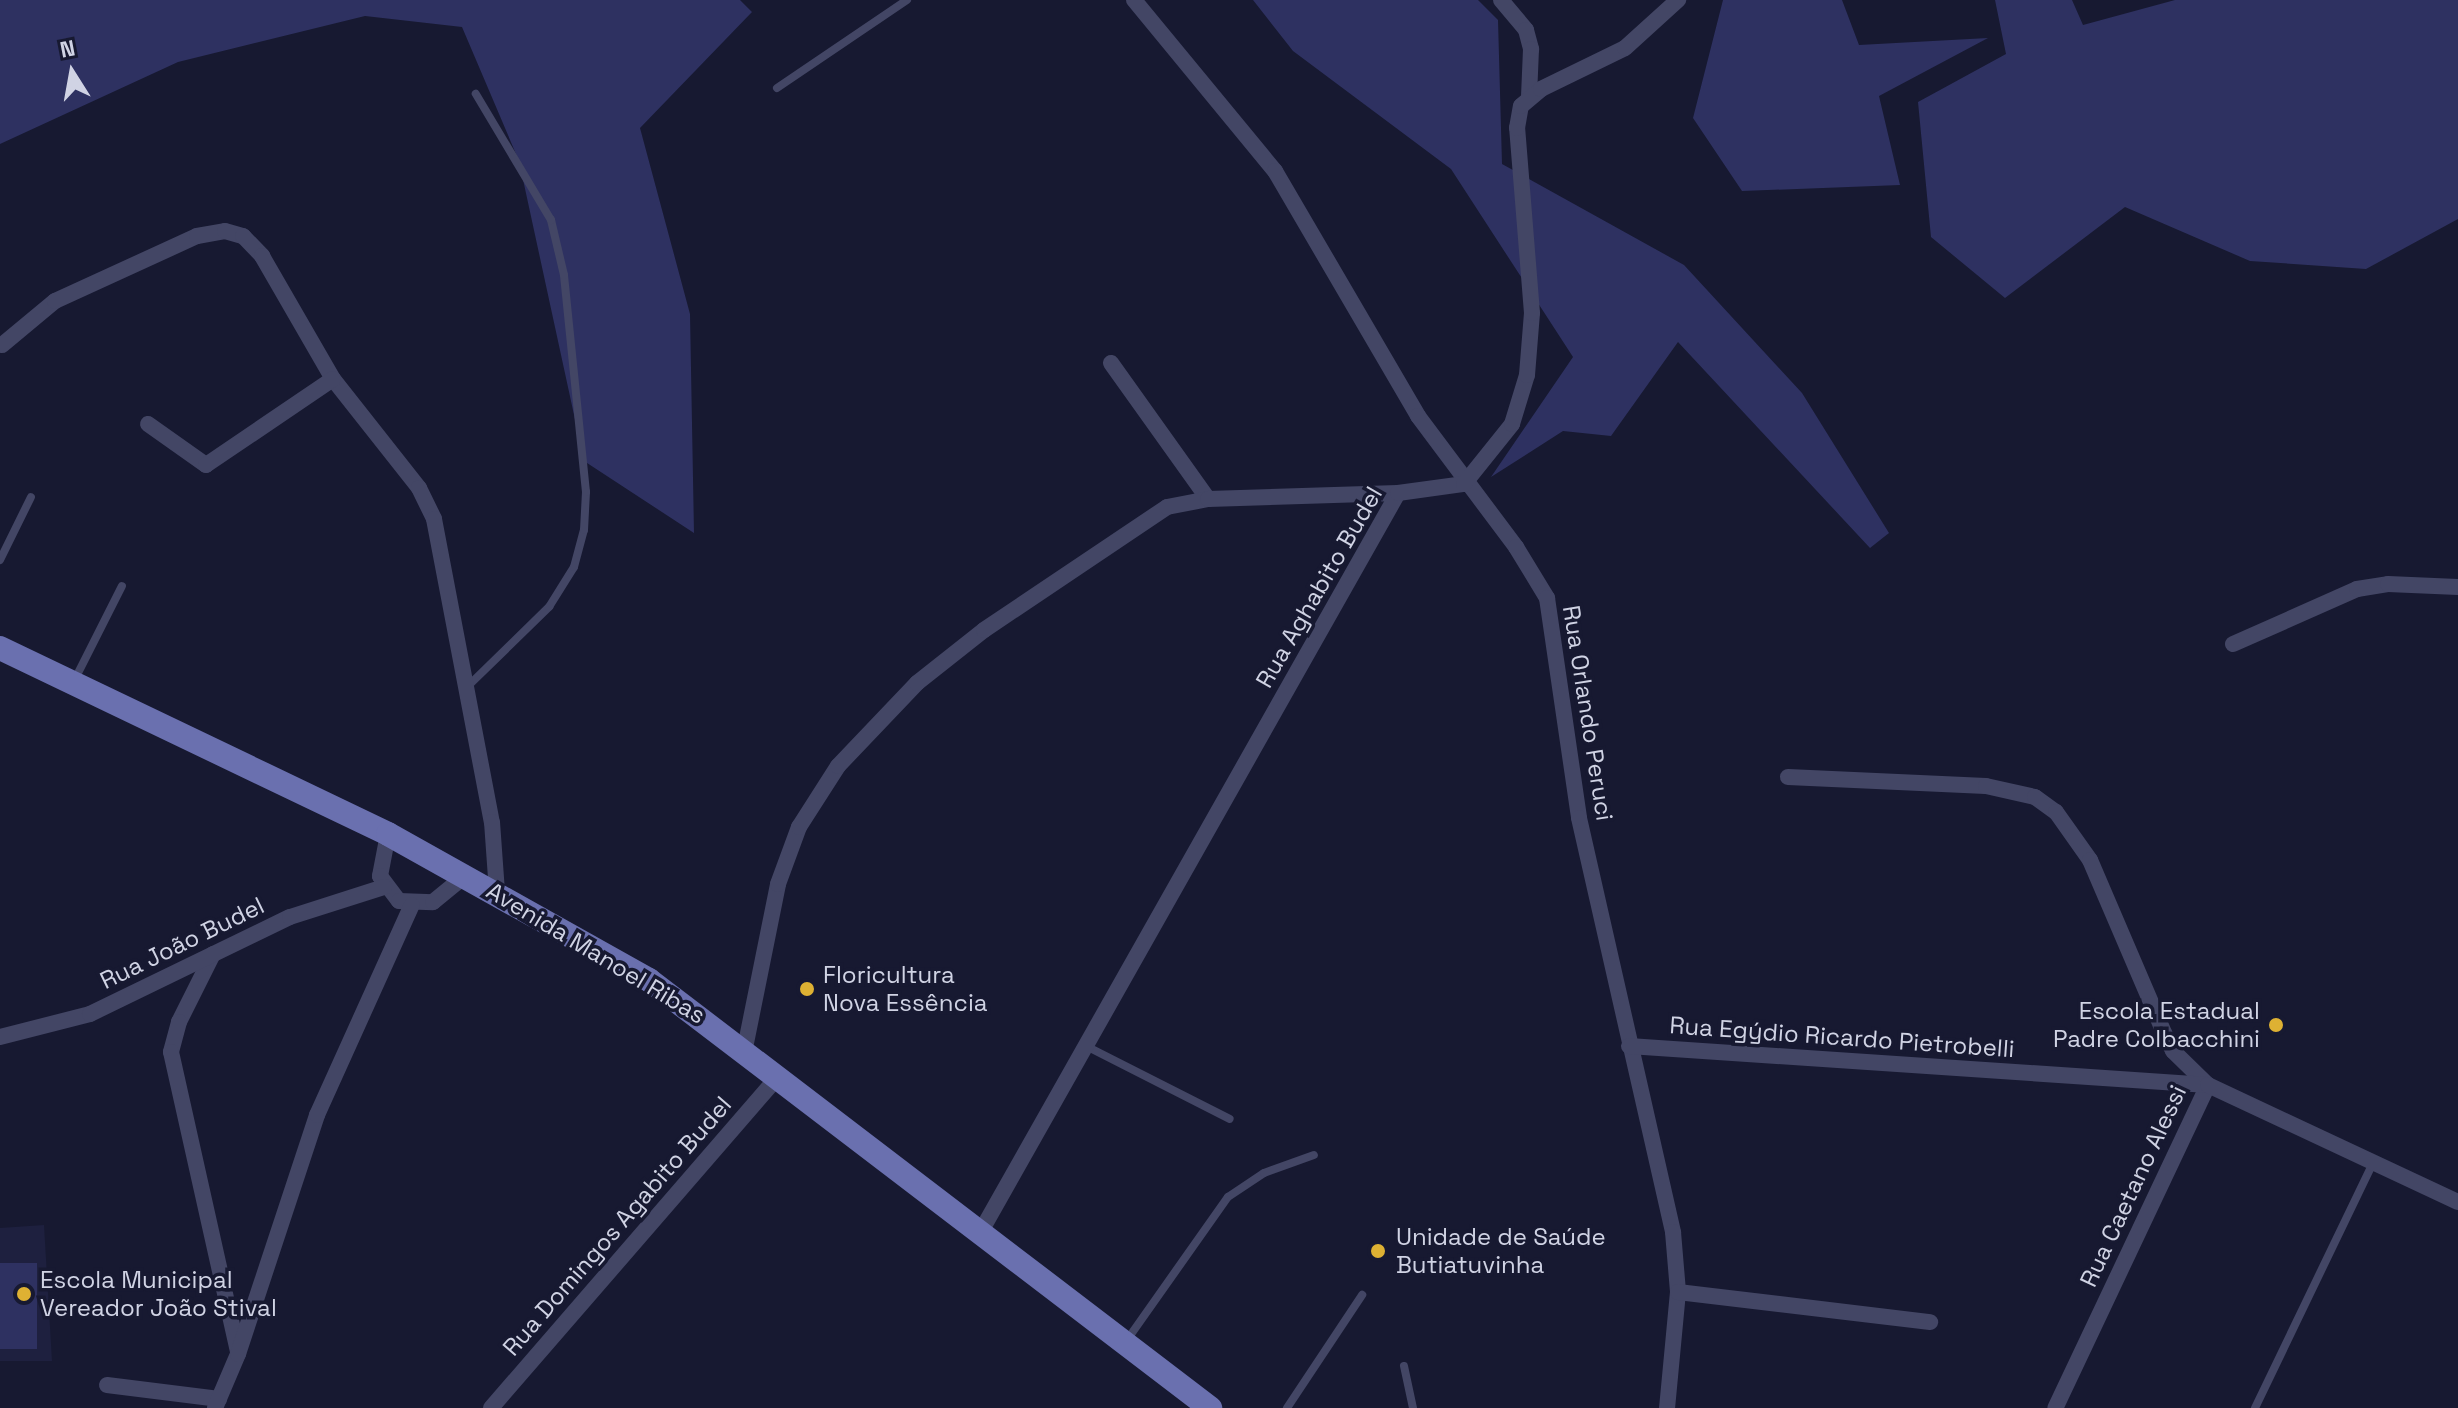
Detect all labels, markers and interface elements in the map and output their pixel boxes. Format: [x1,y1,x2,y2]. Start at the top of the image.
north arrow [32,32,112,112]
text: N [58,33,77,64]
street label: Rua Aghabito Budel [1250,481,1388,693]
street label: Rua Orlando Peruci [1557,603,1619,823]
street label: Avenida Manoel Ribas [481,876,711,1030]
street label: Rua João Budel [95,891,269,995]
place label: Floricultura Nova Essência [823,961,988,1017]
marker: Floricultura Nova Essência [798,980,816,998]
place label: Escola Estadual Padre Colbacchini [2053,997,2260,1053]
street label: Rua Egýdio Ricardo Pietrobelli [1669,1011,2015,1063]
marker: Escola Estadual Padre Colbacchini [2267,1016,2285,1034]
street label: Rua Caetano Alessi [2074,1081,2192,1291]
street label: Rua Domingos Agabito Budel [497,1090,737,1362]
place label: Unidade de Saúde Butiatuvinha [1396,1223,1606,1279]
marker: Unidade de Saúde Butiatuvinha [1367,1240,1389,1262]
place label: Escola Municipal Vereador João Stival [40,1266,277,1322]
marker: Escola Municipal Vereador João Stival [15,1285,33,1303]

